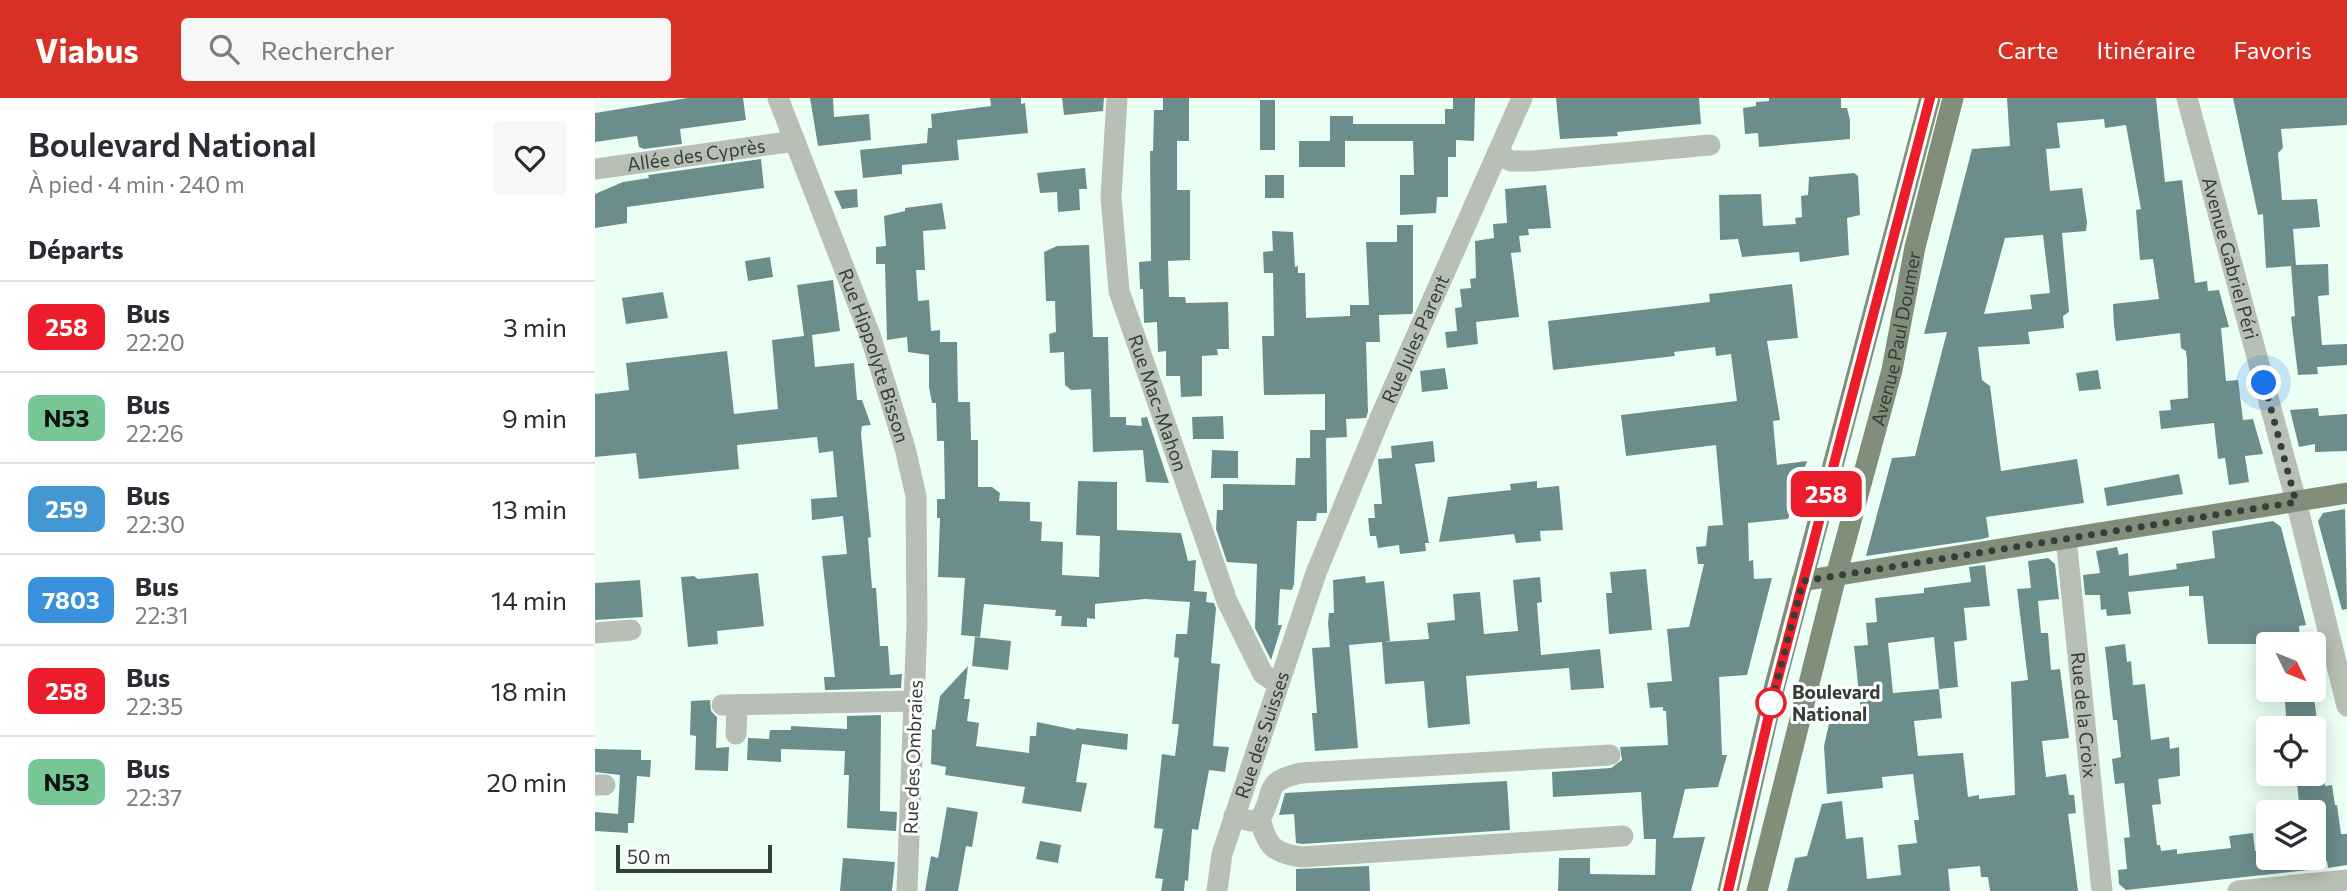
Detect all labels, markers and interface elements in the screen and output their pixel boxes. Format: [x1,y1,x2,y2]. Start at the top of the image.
search box [181,18,671,81]
text: Viabus [35,29,139,70]
icon: search [205,30,243,68]
text: Rechercher [261,34,394,65]
text: Carte [1998,35,2059,64]
text: Itinéraire [2097,35,2196,64]
text: Favoris [2234,35,2312,64]
button: heart [493,121,567,195]
text: Boulevard National [28,123,317,164]
street label: Allée des Cyprès [625,133,767,175]
text: À pied · 4 min · 240 m [28,170,245,198]
street label: Avenue Gabriel Péri [2198,174,2264,342]
text: Départs [28,233,124,264]
street label: Avenue Paul Doumer [1865,249,1925,428]
street label: Rue Hippolyte Bisson [834,265,915,445]
street label: Rue Jules Parent [1376,271,1453,406]
text: Bus [126,297,170,328]
text: 3 min [503,311,567,342]
text: 258 [45,312,88,341]
text: 22:20 [126,328,185,356]
street label: Rue Mac-Mahon [1124,331,1193,474]
your location [2246,365,2281,400]
text: Bus [126,388,170,419]
text: 9 min [502,402,567,433]
text: N53 [44,403,89,432]
text: 22:26 [126,419,184,447]
line badge: 258 [1786,471,1866,517]
text: Bus [126,479,170,510]
text: 258 [1805,479,1847,508]
text: 13 min [492,493,567,524]
text: 259 [45,494,88,523]
text: 22:30 [126,510,185,538]
text: Bus [135,570,179,601]
text: 14 min [491,584,567,615]
text: 7803 [42,585,100,614]
text: 22:31 [135,601,189,629]
north arrow [2256,632,2326,702]
map controls [2256,632,2326,870]
street label: Rue de la Croix [2067,651,2102,779]
text: Bus [126,661,170,692]
street label: Rue des Suisses [1229,668,1293,801]
text: 18 min [491,675,567,706]
text: 258 [45,676,88,705]
street label: Rue des Ombraies [898,679,927,835]
place label: Boulevard National [1792,680,1880,725]
marker: Boulevard National [1756,688,1786,718]
text: 22:35 [126,692,183,720]
button: locate [2256,716,2326,786]
text: Bus [126,752,170,783]
text: 20 min [486,766,567,797]
text: N53 [44,767,89,796]
text: 22:37 [126,783,182,811]
button: layers [2256,800,2326,870]
scale bar [616,842,772,874]
text: 50 m [627,845,671,868]

